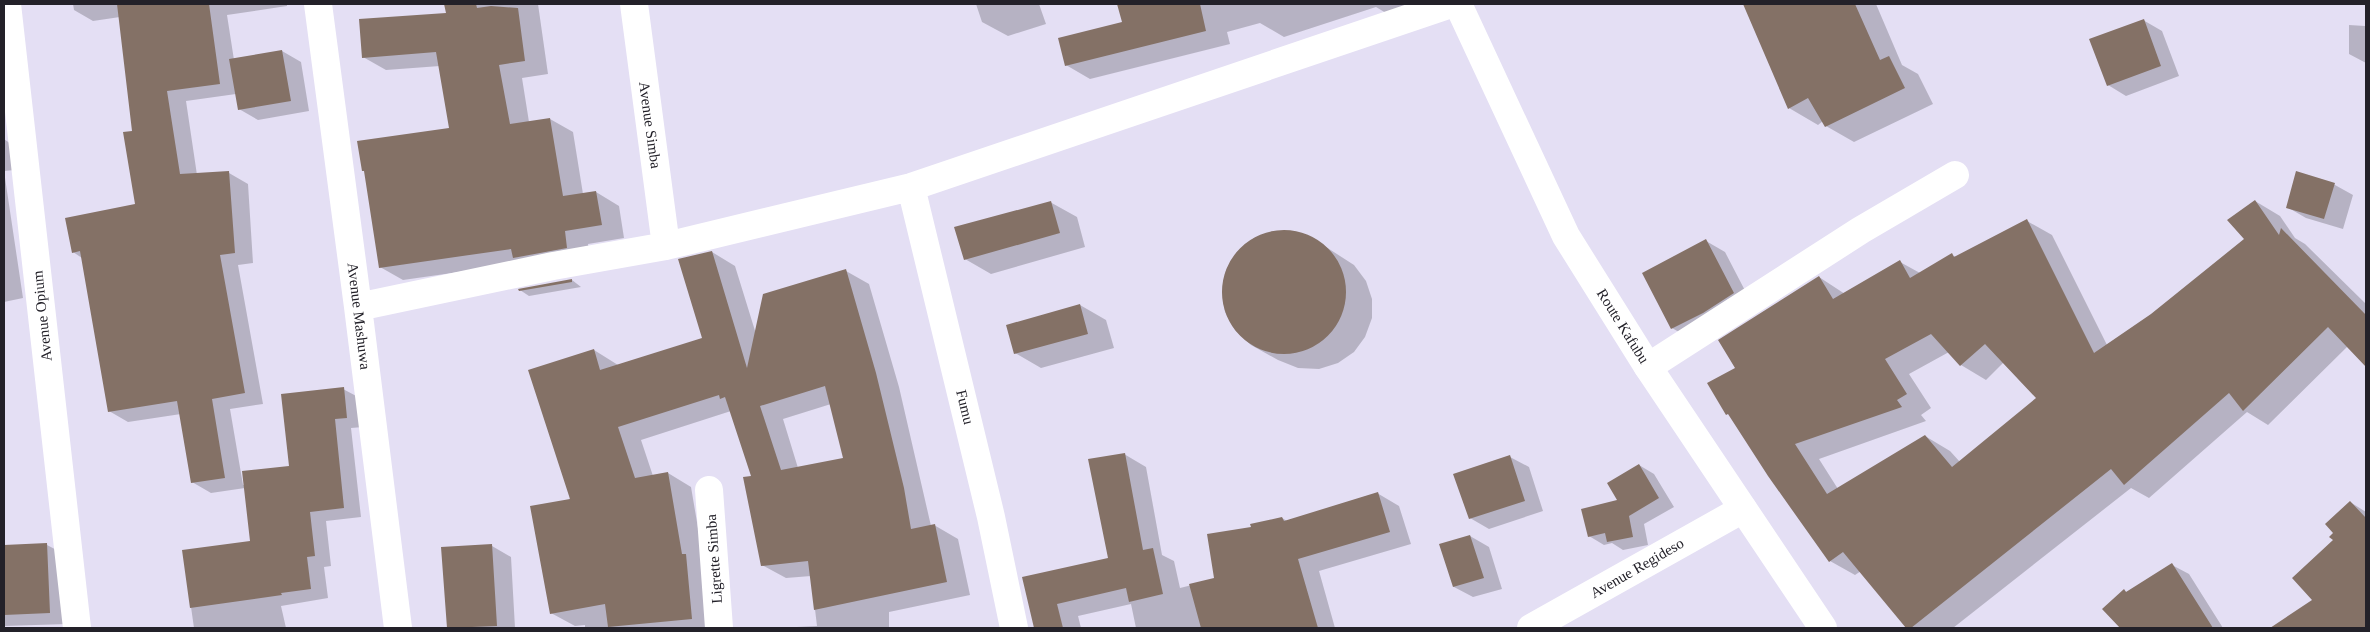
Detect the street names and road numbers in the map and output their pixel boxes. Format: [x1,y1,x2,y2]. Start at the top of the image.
street label: Avenue Simba [636,81,664,170]
street label: Avenue Mashuwa [345,262,374,371]
street label: Avenue Opium [29,270,55,362]
street label: Route Kafubu [1594,286,1652,367]
street label: Fumu [953,388,977,426]
street label: Ligrette Simba [703,513,725,604]
street label: Avenue Regideso [1587,535,1687,601]

